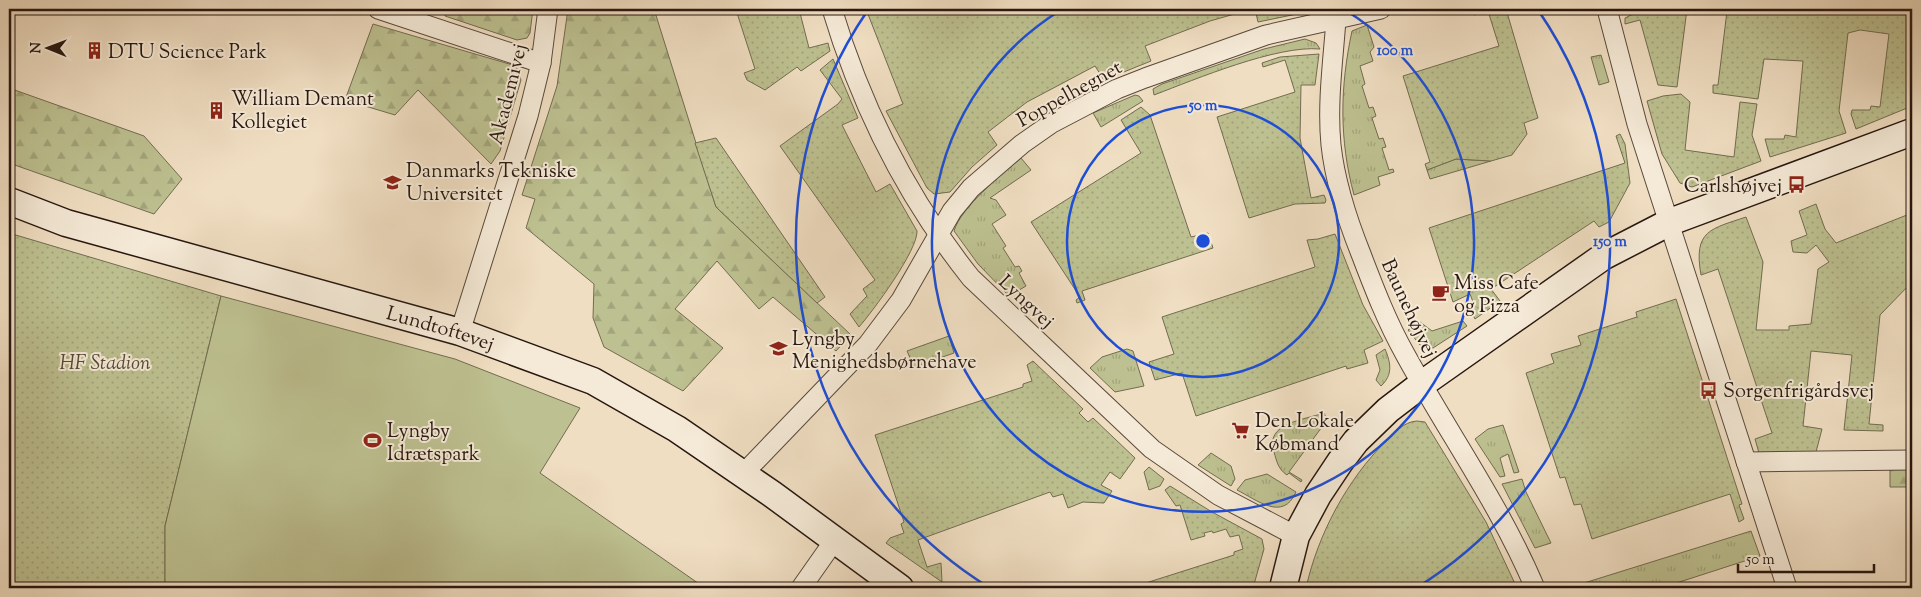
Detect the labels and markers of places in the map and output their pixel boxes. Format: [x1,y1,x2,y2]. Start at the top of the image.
place label: DTU Science Park [108,39,267,68]
building icon: DTU Science Park [84,41,104,61]
place label: William Demant Kollegiet [231,86,374,138]
building icon: William Demant Kollegiet [207,100,227,120]
place label: Danmarks Tekniske Universitet [406,158,576,210]
school or university icon: Danmarks Tekniske Universitet [382,172,402,192]
place label: Carlshøjvej [1684,173,1782,202]
bus stop icon: Carlshøjvej [1786,175,1806,195]
centre of rings [1194,232,1212,250]
place label: Miss Cafe og Pizza [1454,270,1539,322]
cafe icon: Miss Cafe og Pizza [1430,283,1450,303]
place label: Lyngby Menighedsbørnehave [792,326,976,378]
school or university icon: Lyngby Menighedsbørnehave [768,339,788,359]
place label: Sorgenfrigårdsvej [1723,378,1874,407]
bus stop icon: Sorgenfrigårdsvej [1699,380,1719,400]
place label: Den Lokale Købmand [1255,408,1354,460]
place label: Lyngby Idrætspark [387,418,480,470]
supermarket icon: Den Lokale Købmand [1231,421,1251,441]
sports icon: Lyngby Idrætspark [363,431,383,451]

